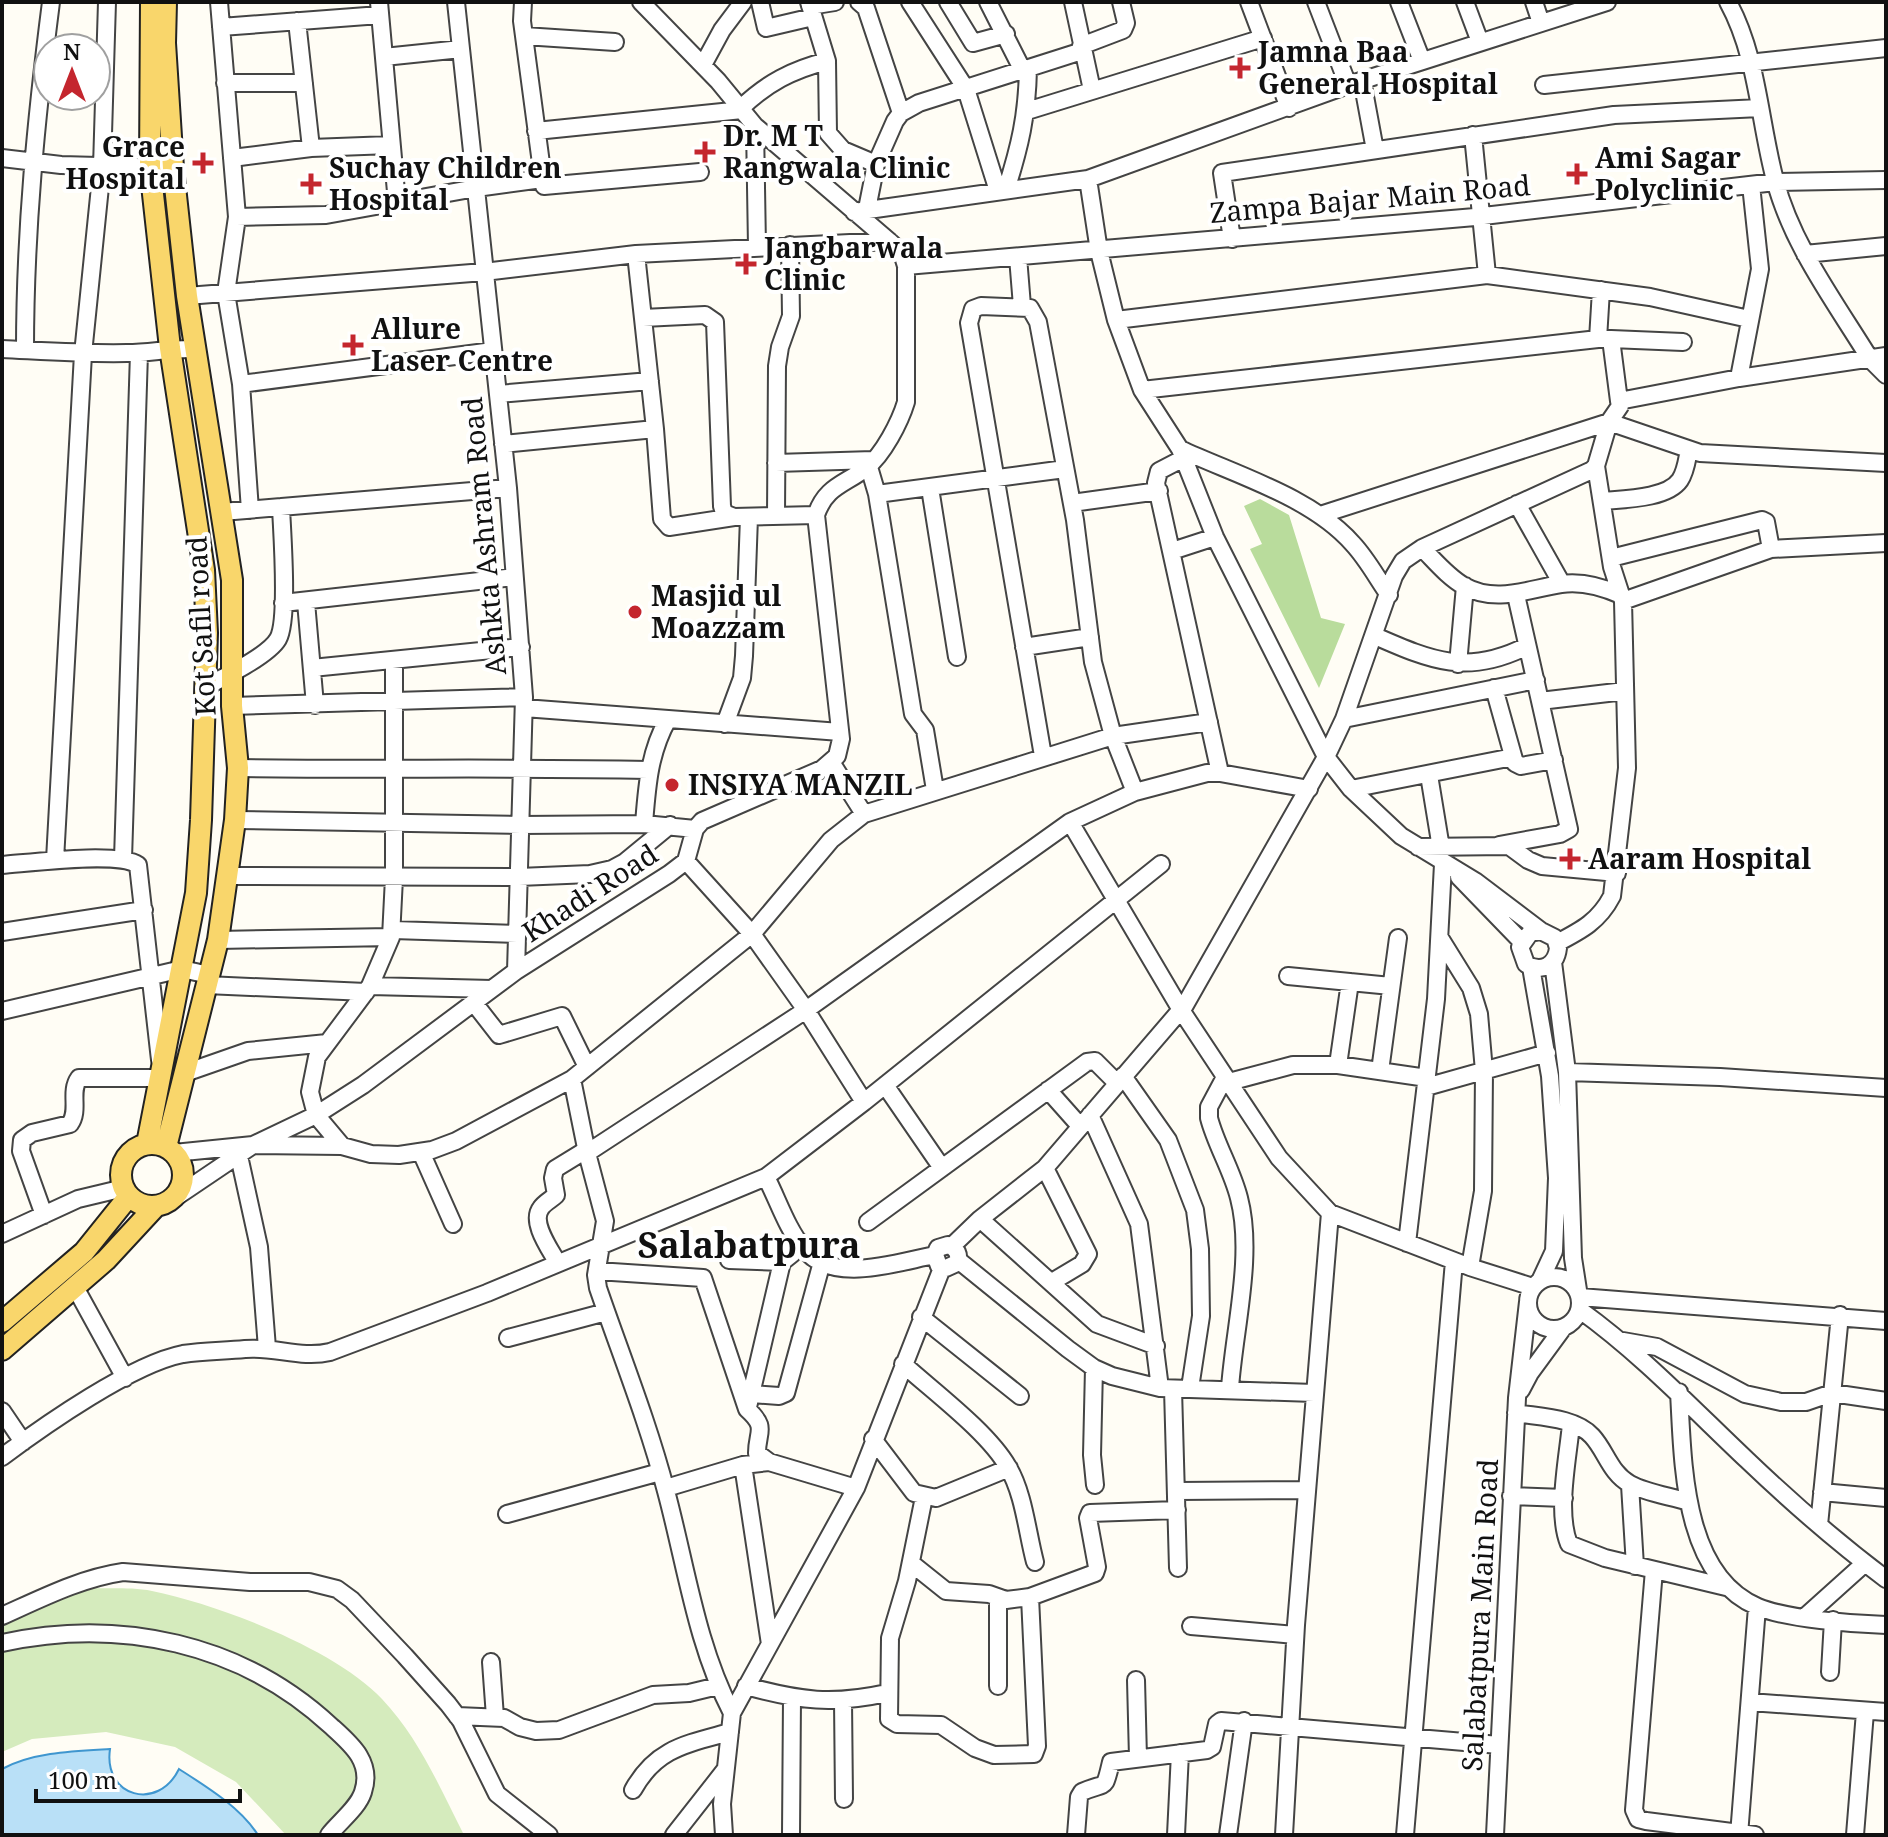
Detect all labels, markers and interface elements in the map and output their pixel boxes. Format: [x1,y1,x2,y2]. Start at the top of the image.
north arrow [32,32,112,112]
place label: Jamna Baa General Hospital [1257,32,1498,102]
text: N [63,36,81,66]
marker: Jamna Baa General Hospital [1229,57,1251,79]
place label: Dr. M T Rangwala Clinic [723,116,951,186]
place label: Grace Hospital [65,127,185,197]
place label: Ami Sagar Polyclinic [1595,138,1741,208]
marker: Dr. M T Rangwala Clinic [694,141,716,163]
place label: Suchay Children Hospital [329,148,562,218]
marker: Grace Hospital [192,152,214,174]
marker: Ami Sagar Polyclinic [1566,163,1588,185]
street label: Zampa Bajar Main Road [1208,165,1532,231]
marker: Suchay Children Hospital [300,173,322,195]
place label: Jangbarwala Clinic [763,228,943,298]
marker: Jangbarwala Clinic [735,253,757,275]
place label: Allure Laser Centre [371,309,553,379]
marker: Allure Laser Centre [342,334,364,356]
street label: Ashkta Ashram Road [452,395,514,677]
street label: Kot Safil road [176,535,224,717]
place label: Masjid ul Moazzam [651,576,786,646]
marker: Masjid ul Moazzam [626,603,644,621]
place label: INSIYA MANZIL [688,765,913,803]
marker: INSIYA MANZIL [663,776,681,794]
street label: Khadi Road [515,834,664,950]
place label: Aaram Hospital [1588,839,1811,877]
marker: Aaram Hospital [1559,848,1581,870]
district label: Salabatpura [637,1220,861,1269]
street label: Salabatpura Main Road [1452,1458,1506,1772]
scale bar [36,1753,240,1803]
text: 100 m [48,1763,117,1796]

